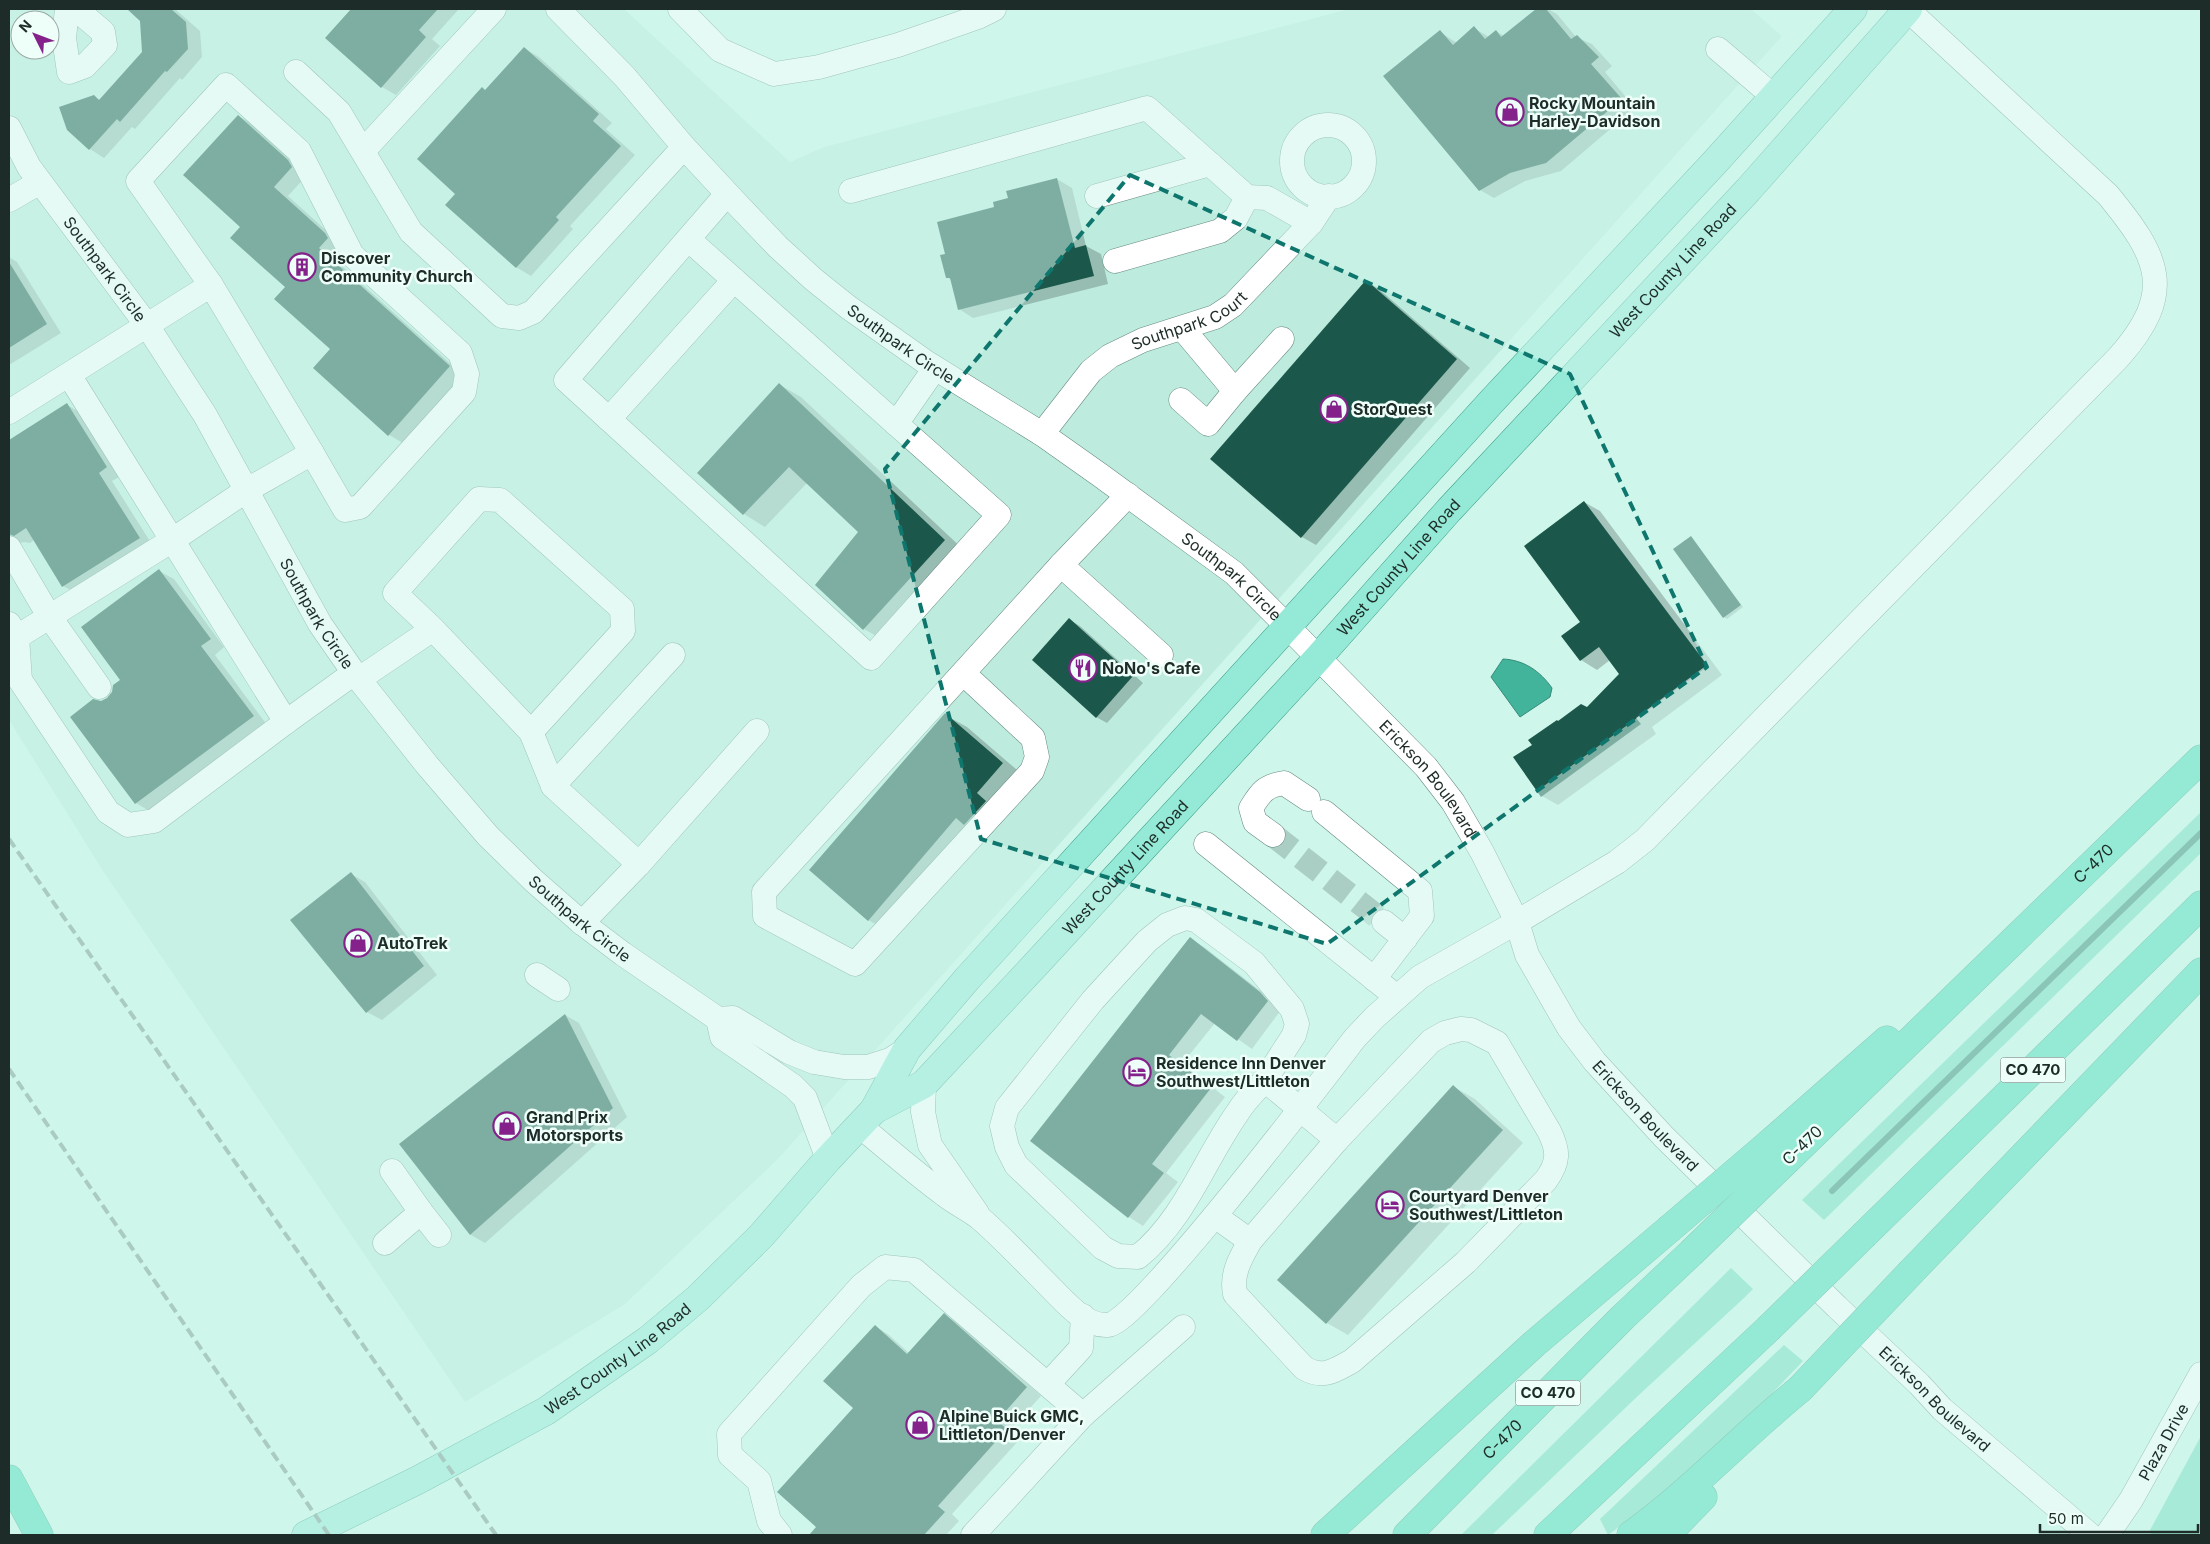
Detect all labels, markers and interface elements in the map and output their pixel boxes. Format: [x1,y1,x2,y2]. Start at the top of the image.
north arrow [10,10,60,60]
text: N [15,16,35,36]
place label: Rocky Mountain Harley-Davidson [1529,93,1660,131]
shop icon: Rocky Mountain Harley-Davidson [1495,97,1525,127]
street label: West County Line Road [1605,199,1740,342]
street label: Southpark Circle [59,212,151,326]
place label: Discover Community Church [321,248,473,286]
building icon: Discover Community Church [287,252,317,282]
street label: Southpark Court [1128,287,1251,354]
street label: Southpark Circle [843,300,958,388]
shop icon: StorQuest [1319,394,1349,424]
place label: StorQuest [1353,399,1432,419]
street label: West County Line Road [1332,494,1464,640]
street label: Southpark Circle [1178,528,1286,625]
street label: Southpark Circle [276,555,358,673]
restaurant icon: NoNo's Cafe [1068,653,1098,683]
place label: NoNo's Cafe [1102,658,1200,678]
street label: Erickson Boulevard [1375,716,1481,841]
street label: West County Line Road [1058,796,1192,939]
street label: C-470 [2069,839,2118,887]
street label: Southpark Circle [525,871,635,966]
shop icon: AutoTrek [343,928,373,958]
place label: AutoTrek [377,933,449,953]
place label: Residence Inn Denver Southwest/Littleton [1156,1053,1326,1091]
street label: Erickson Boulevard [1588,1056,1703,1175]
hotel icon: Residence Inn Denver Southwest/Littleton [1122,1057,1152,1087]
road number: CO 470 [2000,1058,2066,1082]
place label: Grand Prix Motorsports [526,1107,623,1145]
shop icon: Grand Prix Motorsports [492,1111,522,1141]
street label: C-470 [1778,1121,1826,1169]
place label: Courtyard Denver Southwest/Littleton [1409,1186,1563,1224]
hotel icon: Courtyard Denver Southwest/Littleton [1375,1190,1405,1220]
street label: West County Line Road [541,1298,695,1419]
street label: Erickson Boulevard [1875,1342,1995,1456]
road number: CO 470 [1516,1380,1580,1406]
street label: Plaza Drive [2134,1400,2193,1484]
place label: Alpine Buick GMC, Littleton/Denver [939,1406,1084,1444]
shop icon: Alpine Buick GMC, Littleton/Denver [905,1410,935,1440]
street label: C-470 [1478,1415,1526,1463]
scale bar [2040,1502,2198,1534]
text: 50 m [2048,1509,2084,1528]

